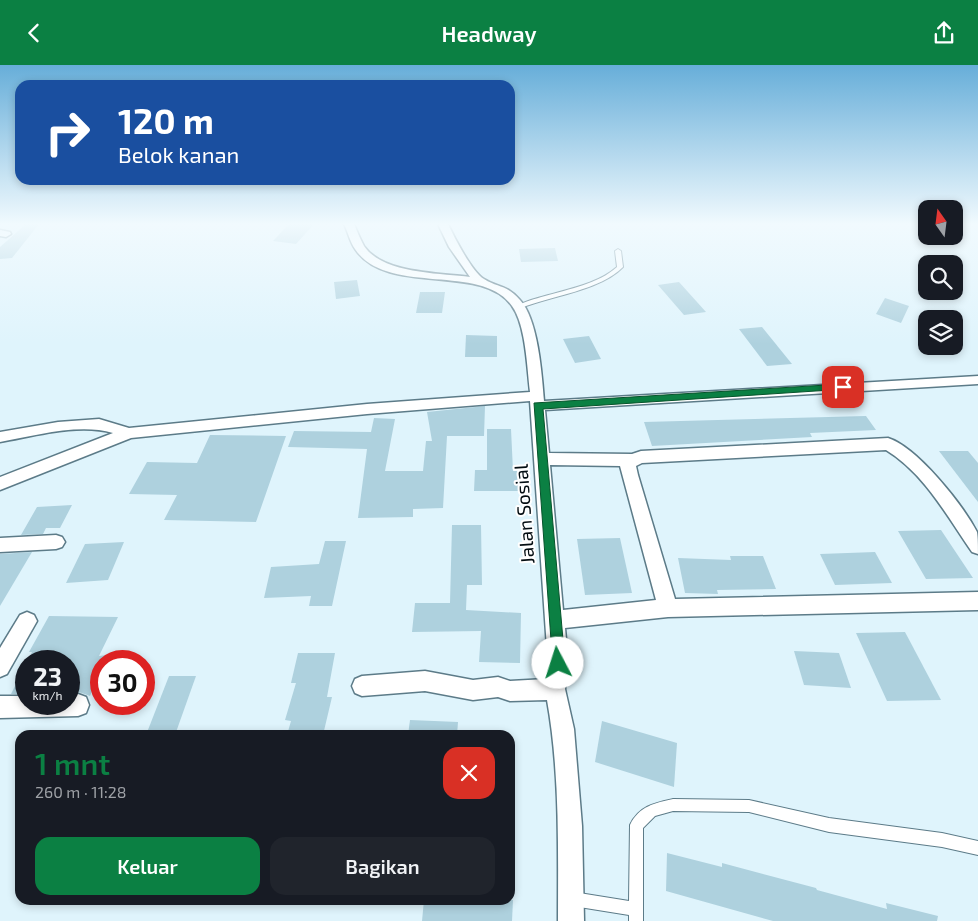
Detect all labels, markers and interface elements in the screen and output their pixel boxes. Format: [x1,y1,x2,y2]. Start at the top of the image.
icon: back [20,19,48,47]
icon: share [930,19,958,47]
text: Headway [441,20,537,46]
text: 120 m [118,99,214,141]
icon: right [35,100,100,165]
text: Belok kanan [118,141,239,167]
north arrow [918,200,962,245]
map controls [918,200,963,355]
button: search [918,255,963,300]
button: layers [918,310,963,355]
pin [822,366,864,408]
icon: arrive [829,373,857,401]
street label: Jalan Sosial [509,463,538,565]
position arrow [531,636,583,688]
speed limit sign: 30 [90,650,155,715]
text: 23 [33,661,62,691]
text: km/h [33,688,62,702]
text: 1 mnt [35,745,110,781]
button: close [443,747,495,799]
text: 260 m · 11:28 [35,782,127,801]
button: Keluar [35,837,260,895]
button: Bagikan [270,837,495,895]

